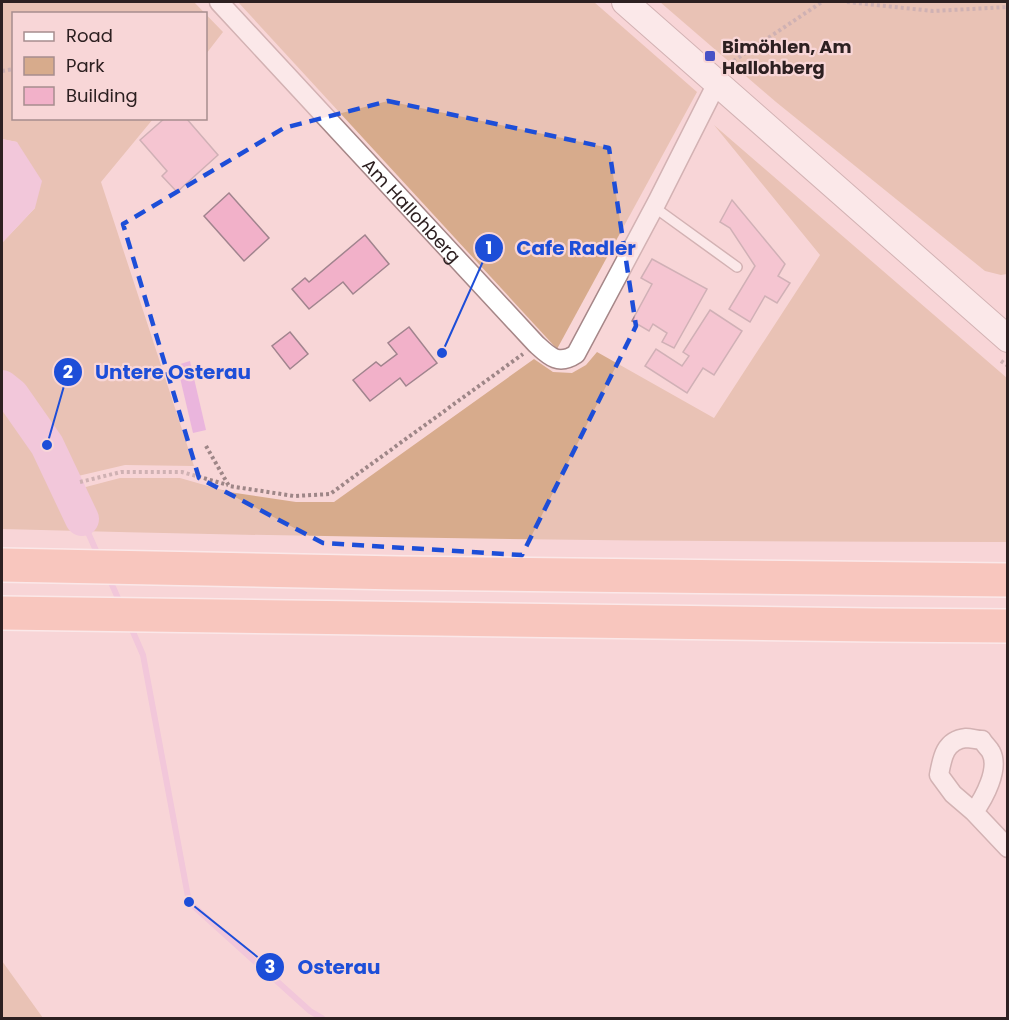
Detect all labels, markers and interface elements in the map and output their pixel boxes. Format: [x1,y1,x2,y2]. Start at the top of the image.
legend [12,12,207,120]
text: Road [66,23,113,48]
place label: Bimöhlen, Am Hallohberg [722,34,852,80]
marker: Bimöhlen, Am Hallohberg [703,49,717,63]
text: Park [66,53,105,78]
text: Building [66,83,138,108]
street label: Am Hallohberg [357,153,467,268]
callout: Cafe Radler [474,229,648,267]
text: Cafe Radler [516,234,636,262]
text: 1 [486,235,492,260]
callout: Untere Osterau [53,353,263,391]
text: Untere Osterau [95,358,251,386]
text: 2 [63,359,73,384]
callout: Osterau [255,948,392,986]
text: Osterau [298,953,380,981]
text: 3 [265,954,275,979]

